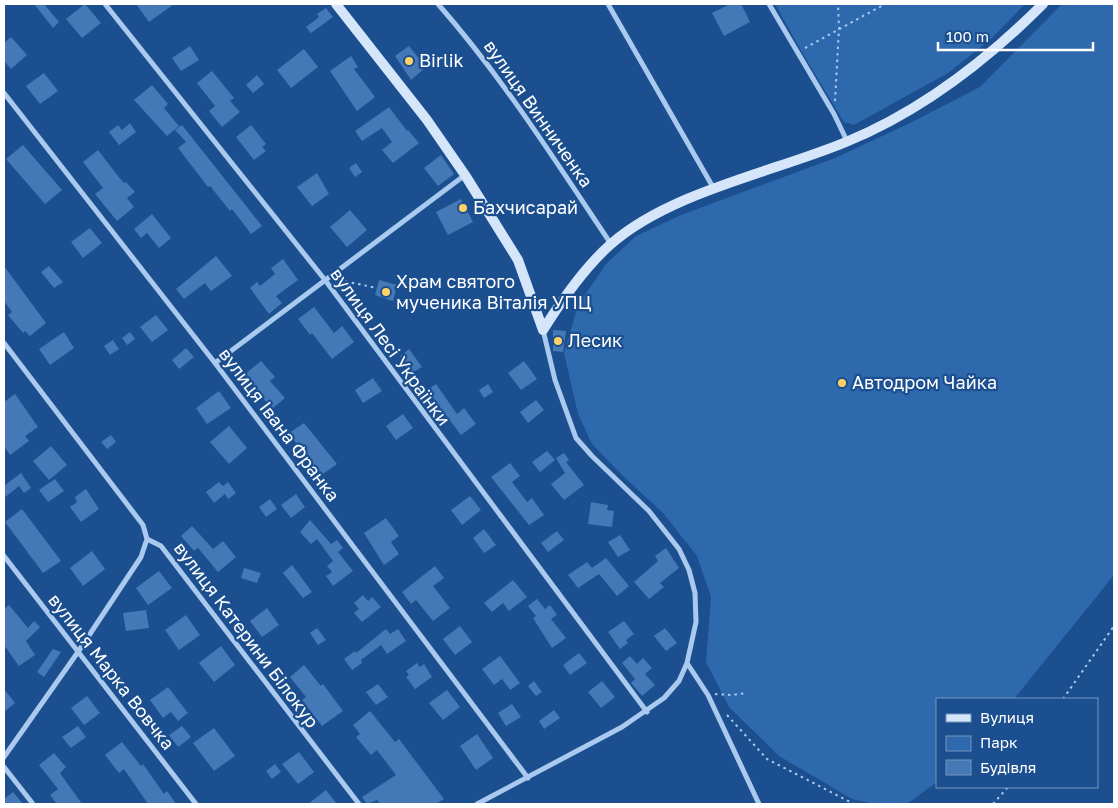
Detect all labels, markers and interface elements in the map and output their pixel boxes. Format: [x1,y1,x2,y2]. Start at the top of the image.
scale bar [938,20,1093,52]
text: 100 m [946,27,989,45]
street label: вулиця Винниченка [480,35,598,191]
place label: Birlik [419,49,464,71]
marker: Birlik [403,55,415,67]
place label: Бахчисарай [473,196,578,218]
marker: Бахчисарай [457,202,469,214]
street label: вулиця Лесі Українки [326,263,455,430]
place label: Храм святого мученика Віталія УПЦ [396,270,592,313]
marker: Храм святого мученика Віталія УПЦ [380,286,392,298]
place label: Лесик [568,329,622,351]
marker: Лесик [552,335,564,347]
street label: вулиця Івана Франка [215,343,345,506]
place label: Автодром Чайка [852,371,997,393]
marker: Автодром Чайка [836,377,848,389]
street label: вулиця Катерини Білокур [170,537,324,732]
street label: вулиця Марка Вовчка [44,589,180,754]
legend [936,698,1098,788]
text: Вулиця [980,708,1034,726]
text: Парк [980,733,1018,751]
text: Будівля [980,758,1036,776]

